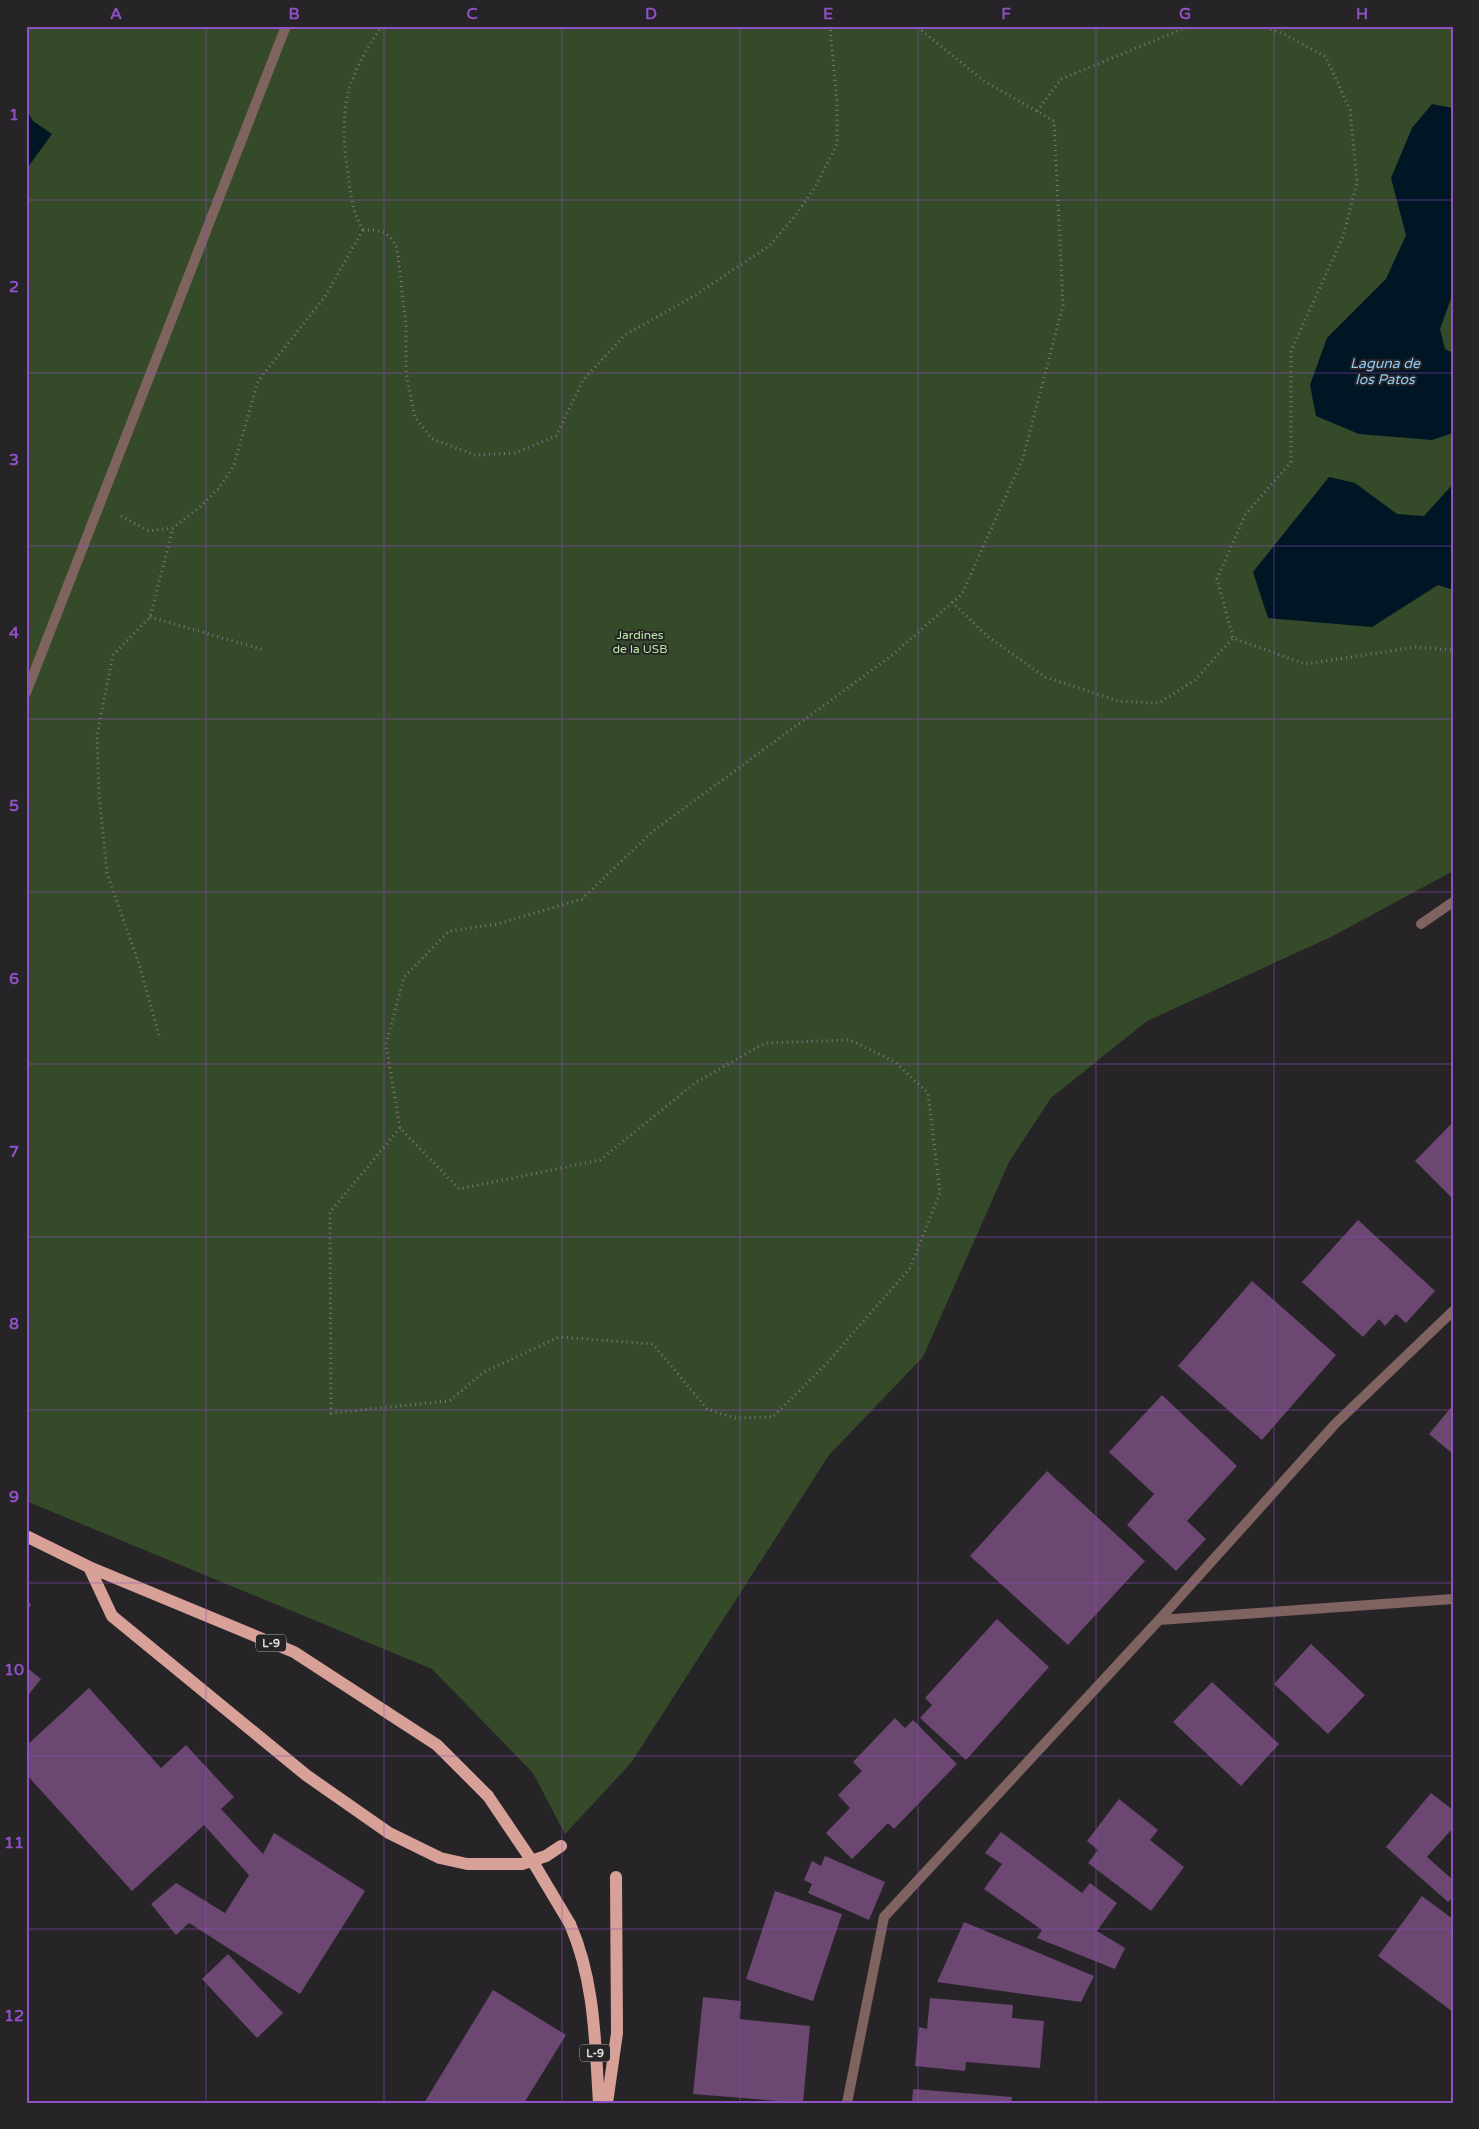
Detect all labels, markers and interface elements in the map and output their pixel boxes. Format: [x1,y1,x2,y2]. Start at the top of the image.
text: A [110,4,122,24]
text: B [288,4,300,24]
text: C [466,4,478,24]
text: D [645,4,657,24]
text: E [823,4,833,24]
text: F [1001,4,1011,24]
text: G [1179,4,1191,24]
text: H [1356,4,1368,24]
text: 1 [9,105,19,125]
text: 2 [9,277,19,297]
water label: Laguna de los Patos [1350,355,1421,388]
text: 3 [9,450,19,470]
text: 4 [9,623,19,643]
park label: Jardines de la USB [612,628,668,656]
text: 5 [9,796,19,816]
text: 6 [9,969,19,989]
text: 7 [9,1142,19,1162]
text: 8 [9,1314,19,1334]
text: 9 [9,1487,19,1507]
road number: L-9 [256,1635,286,1652]
text: 10 [4,1660,24,1680]
text: 11 [4,1833,24,1853]
text: 12 [4,2006,24,2026]
road number: L-9 [580,2045,610,2062]

